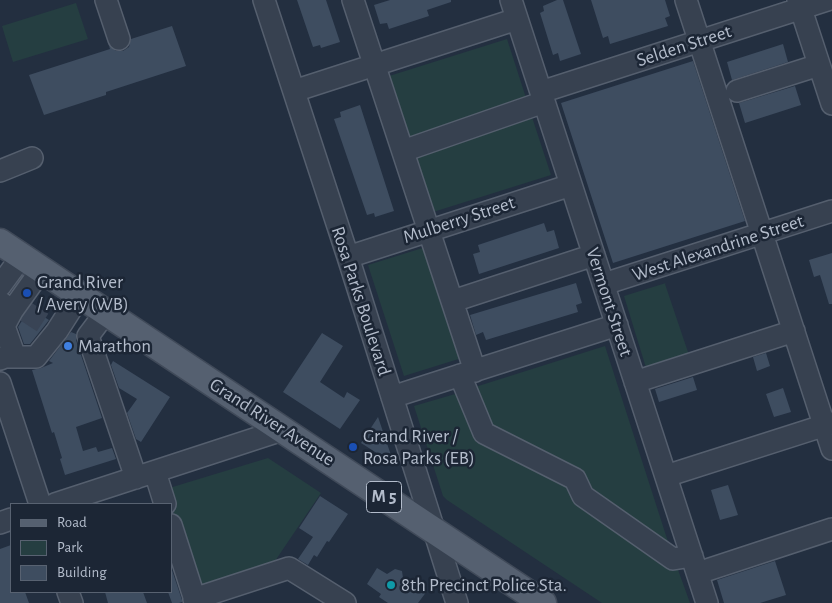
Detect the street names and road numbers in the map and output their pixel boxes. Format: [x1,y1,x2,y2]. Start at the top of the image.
street label: Selden Street [634,20,734,72]
street label: Mulberry Street [400,191,518,249]
street label: West Alexandrine Street [629,210,807,286]
street label: Rosa Parks Boulevard [326,223,396,379]
street label: Vermont Street [581,245,637,359]
street label: Grand River Avenue [205,373,339,471]
road number: M 5 [366,482,402,512]

